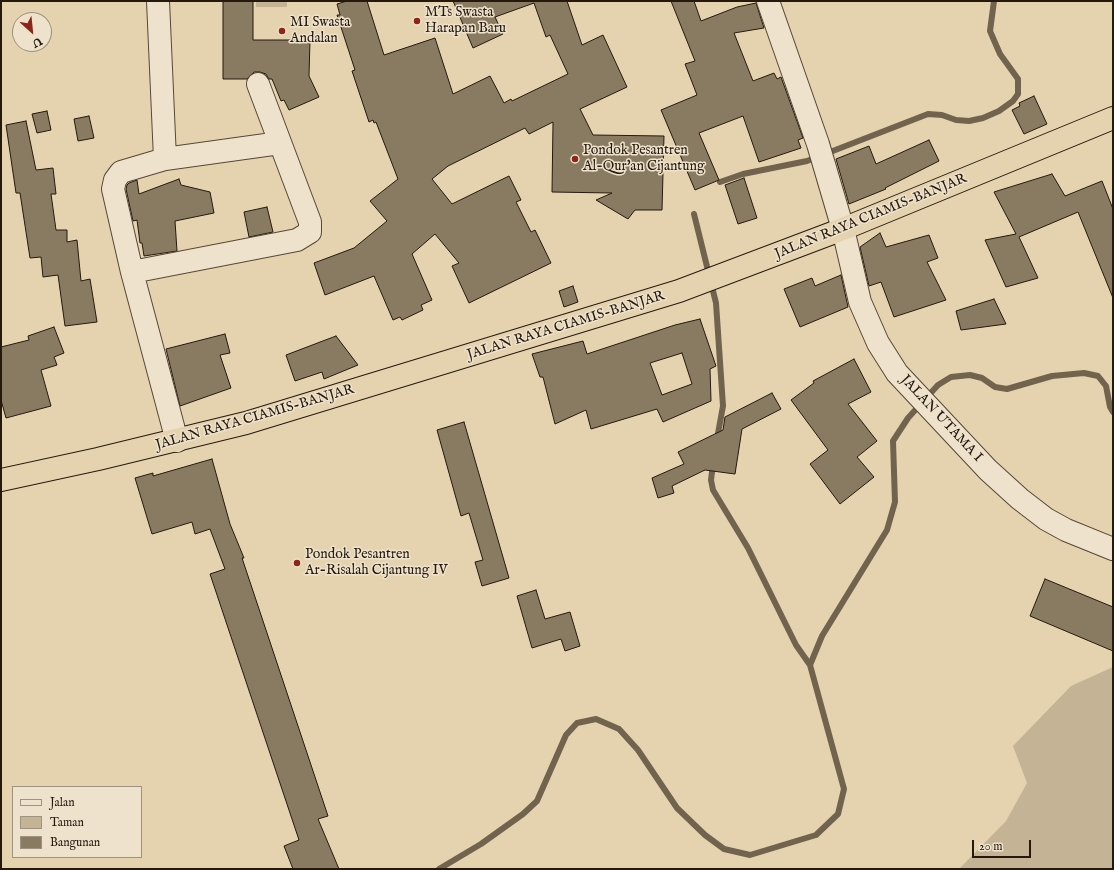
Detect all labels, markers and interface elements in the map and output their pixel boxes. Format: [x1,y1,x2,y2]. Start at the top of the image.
place label: MTs Swasta Harapan Baru [425,5,506,38]
north arrow [12,12,52,52]
place label: MI Swasta Andalan [290,15,350,48]
marker: MTs Swasta Harapan Baru [412,16,422,26]
marker: MI Swasta Andalan [277,26,287,36]
text: U [30,33,44,50]
place label: Pondok Pesantren Al-Qur'an Cijantung [583,143,704,176]
marker: Pondok Pesantren Al-Qur'an Cijantung [570,154,580,164]
street label: JALAN RAYA CIAMIS-BANJAR [773,171,969,263]
street label: JALAN RAYA CIAMIS-BANJAR [465,288,667,364]
street label: JALAN UTAMA I [897,372,985,466]
street label: JALAN RAYA CIAMIS-BANJAR [154,382,356,454]
place label: Pondok Pesantren Ar-Risalah Cijantung IV [305,547,448,580]
marker: Pondok Pesantren Ar-Risalah Cijantung IV [292,558,302,568]
legend [12,786,142,858]
text: Jalan [50,795,75,810]
text: Taman [50,815,84,830]
scale bar [974,832,1033,858]
text: Bangunan [50,835,100,850]
text: 20 m [979,839,1002,854]

